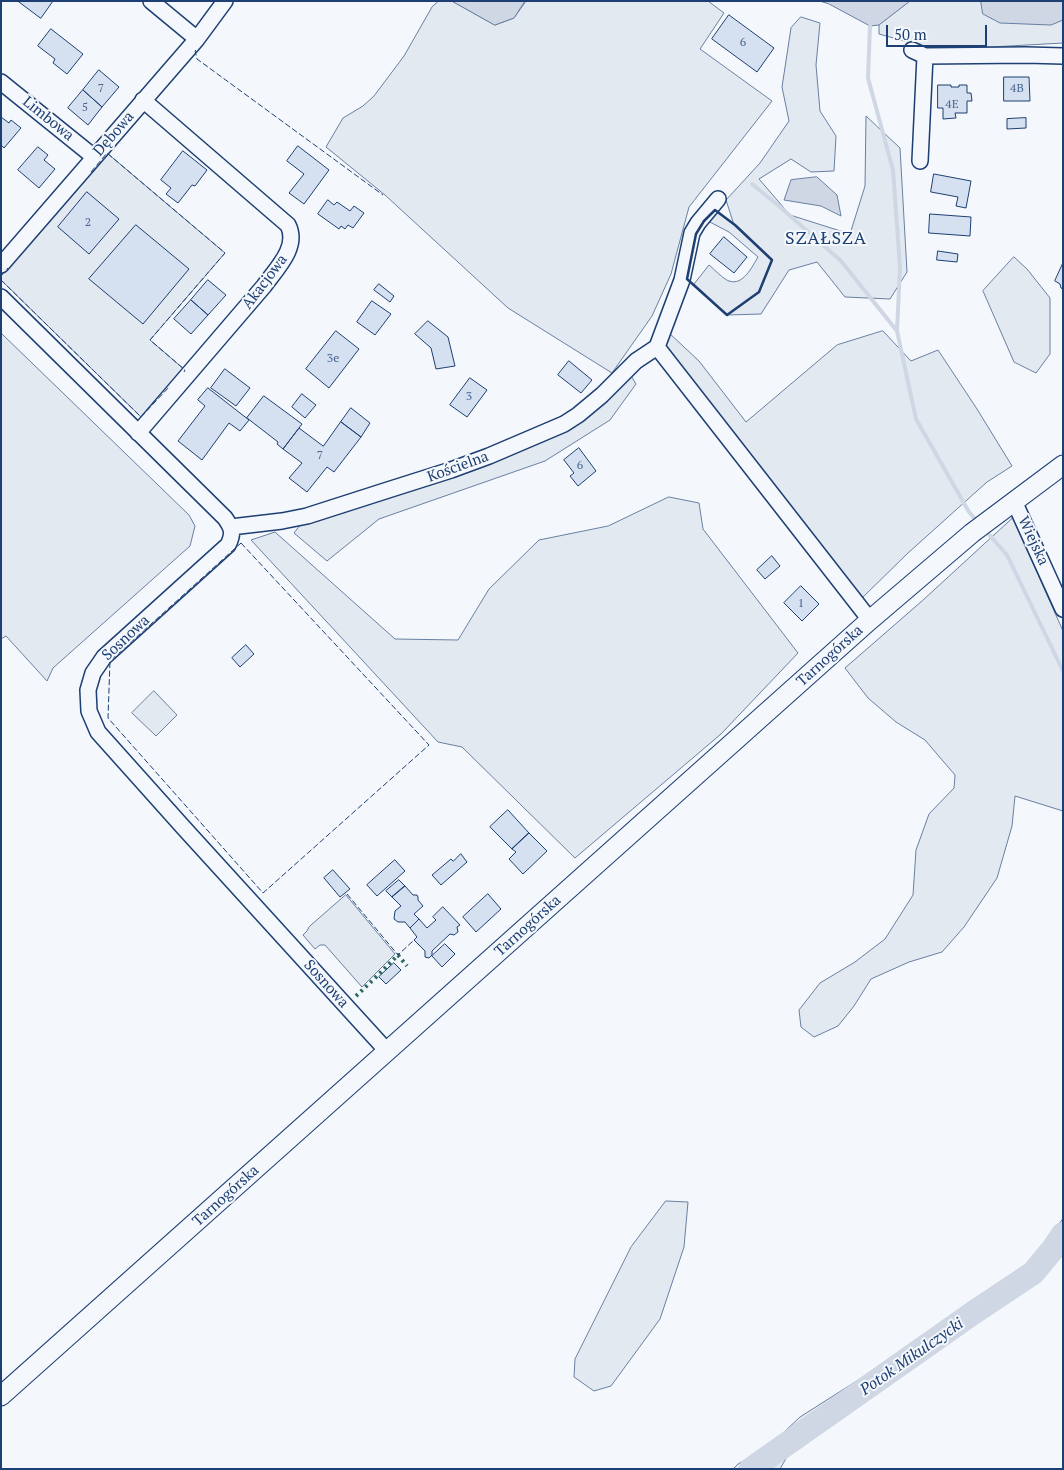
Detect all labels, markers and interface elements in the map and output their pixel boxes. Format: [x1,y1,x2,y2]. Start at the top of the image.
scale bar [889,15,990,47]
text: 50 m [894,24,927,44]
house number: 6 [740,36,746,50]
house number: 7 [98,82,104,96]
house number: 4B [1010,82,1024,96]
street label: Limbowa [19,93,77,145]
house number: 4E [945,98,959,112]
house number: 5 [82,101,88,115]
street label: Dębowa [90,108,138,160]
house number: 2 [85,216,91,230]
district label: SZAŁSZA [784,228,868,250]
street label: Akacjowa [239,251,291,313]
house number: 3e [327,352,339,366]
house number: 3 [466,390,472,404]
street label: Kościelna [425,448,491,486]
house number: 7 [317,449,323,463]
house number: 6 [577,459,583,473]
street label: Wiejska [1014,514,1052,568]
house number: 1 [798,597,804,611]
street label: Sosnowa [99,612,153,664]
street label: Tarnogórska [793,621,867,691]
street label: Tarnogórska [491,891,565,961]
street label: Sosnowa [300,956,352,1012]
street label: Tarnogórska [189,1161,263,1231]
water label: Potok Mikulczycki [857,1314,967,1400]

